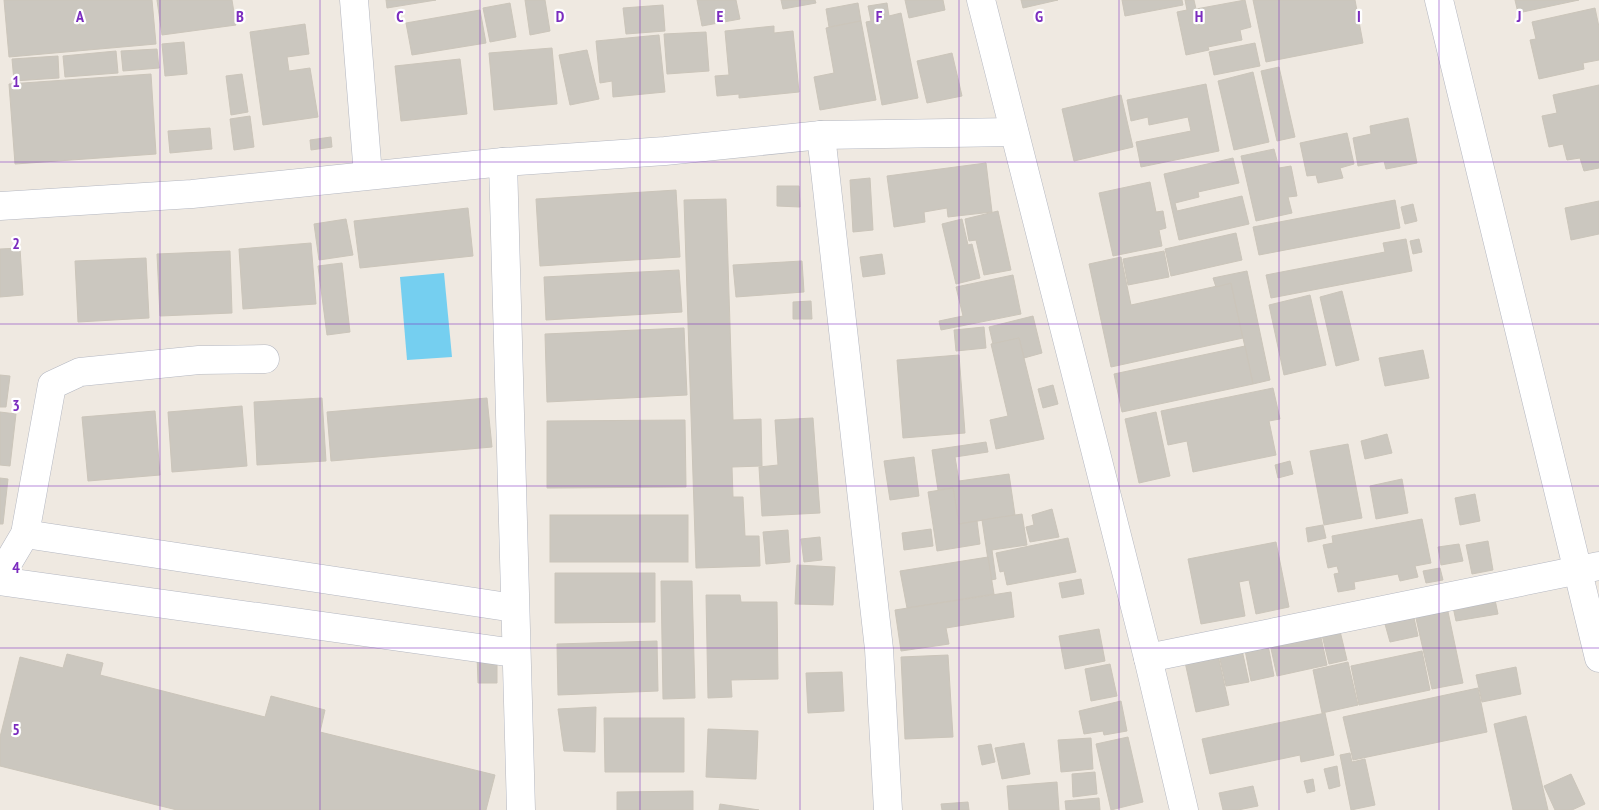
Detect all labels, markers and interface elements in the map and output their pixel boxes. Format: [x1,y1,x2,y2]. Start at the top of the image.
text: A [75,6,85,26]
text: B [236,6,244,26]
text: C [396,6,404,26]
text: D [556,6,565,26]
text: E [717,6,724,26]
text: F [876,6,883,26]
text: G [1035,6,1043,26]
text: H [1195,6,1203,26]
text: I [1357,6,1361,26]
text: J [1516,6,1521,26]
text: 1 [12,71,20,91]
text: 2 [12,233,20,253]
text: 3 [12,395,20,415]
text: 4 [12,557,20,577]
text: 5 [12,719,20,739]

